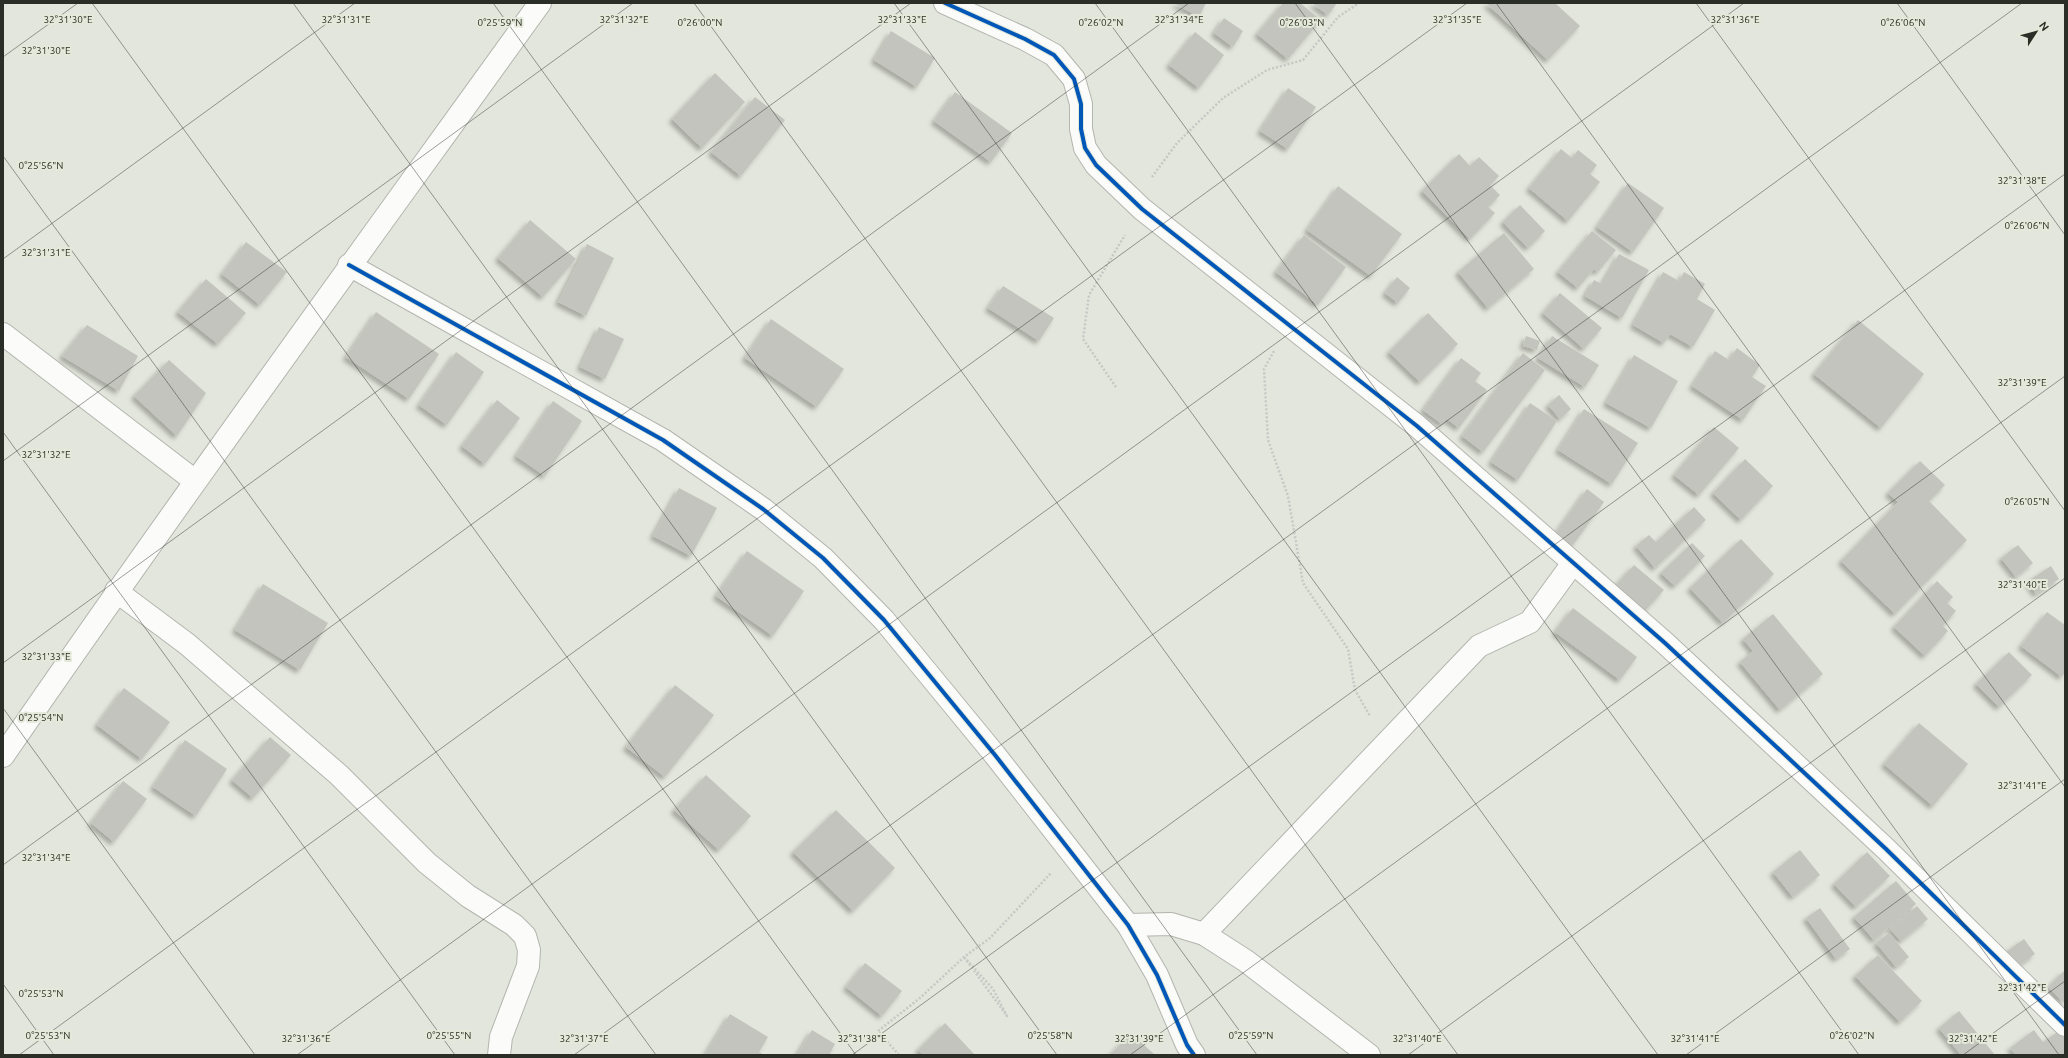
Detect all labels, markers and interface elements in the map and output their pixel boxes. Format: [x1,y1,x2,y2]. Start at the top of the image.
north arrow [2016,12,2056,52]
text: 32°31'30"E [43,14,93,25]
text: 32°31'31"E [321,14,371,25]
text: 32°31'32"E [599,14,649,25]
text: 32°31'33"E [877,14,927,25]
text: 32°31'34"E [1154,14,1204,25]
text: 32°31'35"E [1432,14,1482,25]
text: 32°31'36"E [1710,14,1760,25]
text: 0°25'59"N [478,17,522,28]
text: 0°26'00"N [678,17,722,28]
text: 0°26'02"N [1079,17,1123,28]
text: 0°26'03"N [1280,17,1324,28]
text: 0°26'06"N [1881,17,1925,28]
text: N [2037,19,2051,33]
text: 32°31'30"E [21,45,71,56]
text: 0°25'56"N [19,160,63,171]
text: 32°31'38"E [1997,175,2047,186]
text: 0°26'06"N [2005,220,2049,231]
text: 32°31'31"E [21,247,71,258]
text: 32°31'39"E [1997,377,2047,388]
text: 32°31'32"E [21,449,71,460]
text: 0°26'05"N [2005,496,2049,507]
text: 32°31'40"E [1997,579,2047,590]
text: 32°31'33"E [21,651,71,662]
text: 0°25'54"N [19,712,63,723]
text: 32°31'41"E [1997,780,2047,791]
text: 32°31'34"E [21,852,71,863]
text: 32°31'42"E [1997,982,2047,993]
text: 0°25'53"N [19,988,63,999]
text: 0°25'53"N [26,1030,70,1041]
text: 0°25'55"N [427,1030,471,1041]
text: 0°25'58"N [1028,1030,1072,1041]
text: 0°25'59"N [1229,1030,1273,1041]
text: 0°26'02"N [1830,1030,1874,1041]
text: 32°31'36"E [281,1033,331,1044]
text: 32°31'37"E [559,1033,609,1044]
text: 32°31'38"E [837,1033,887,1044]
text: 32°31'39"E [1114,1033,1164,1044]
text: 32°31'40"E [1392,1033,1442,1044]
text: 32°31'41"E [1670,1033,1720,1044]
text: 32°31'42"E [1948,1033,1998,1044]

